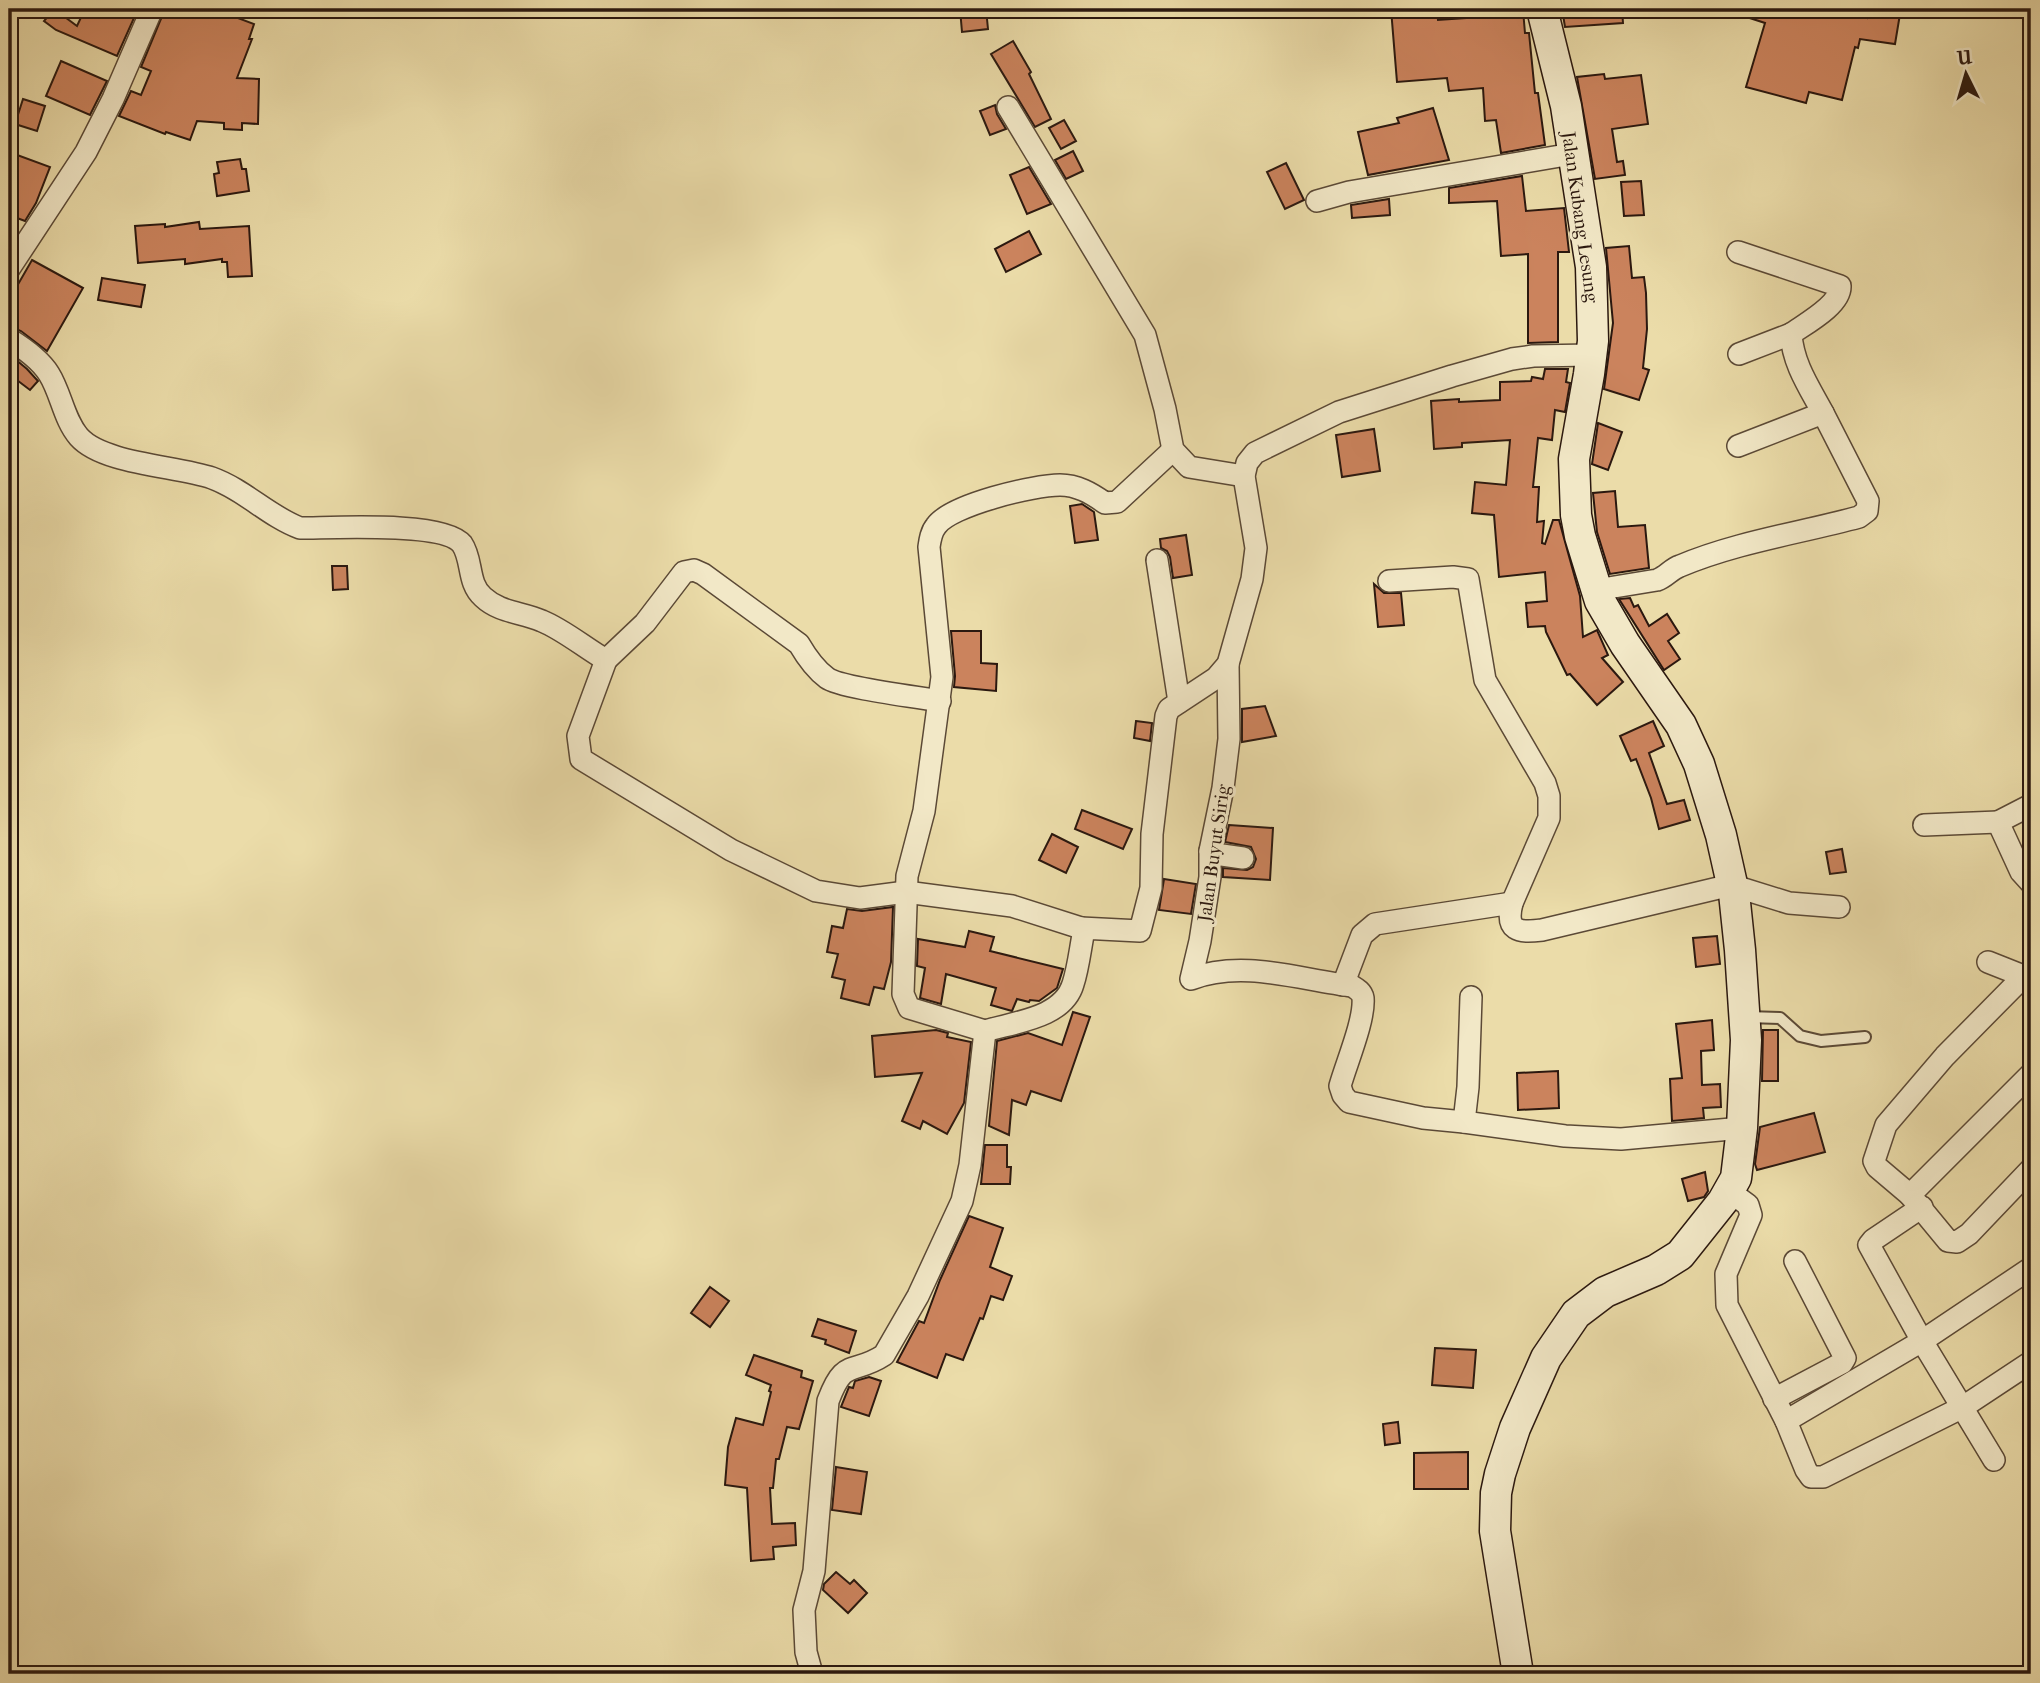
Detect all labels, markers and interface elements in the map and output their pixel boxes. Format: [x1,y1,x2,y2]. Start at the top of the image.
north arrow [1932,38,2002,108]
text: U [1955,46,1973,70]
street label: Jalan Kubang Lesung [1557,128,1603,305]
street label: Jalan Buyut Sirig [1193,782,1235,925]

